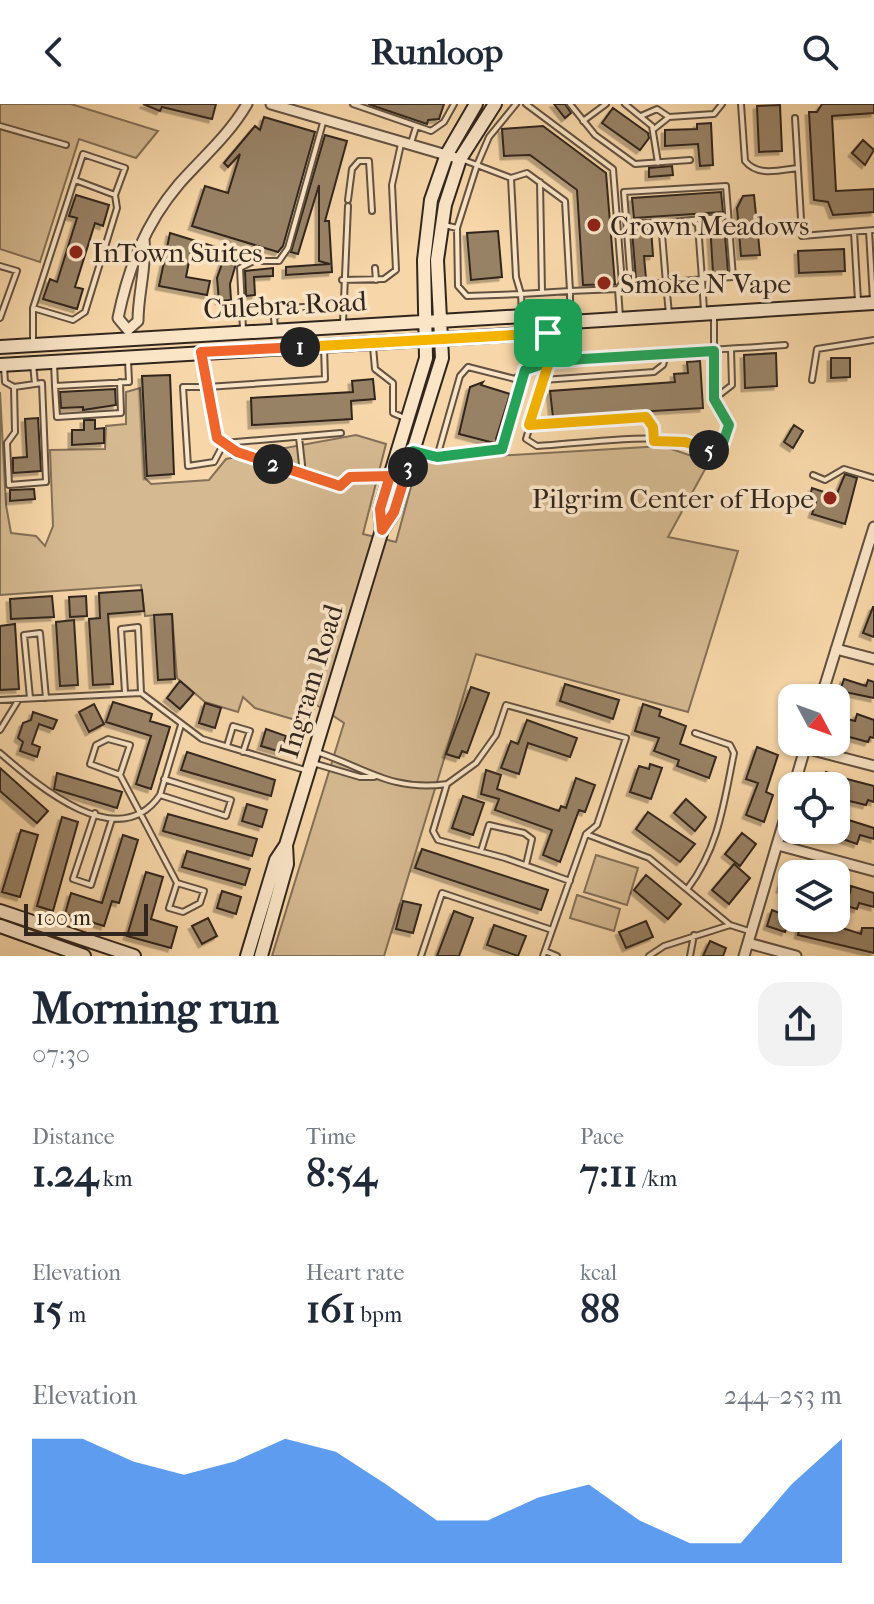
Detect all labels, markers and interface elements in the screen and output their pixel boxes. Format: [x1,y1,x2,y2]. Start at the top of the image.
icon: back [32,30,76,74]
icon: search [798,30,842,74]
text: Runloop [371,31,503,73]
place label: Crown Meadows [610,209,809,242]
marker: Crown Meadows [585,216,603,234]
place label: InTown Suites [92,236,263,269]
marker: InTown Suites [67,243,85,261]
place label: Smoke N Vape [620,267,791,300]
marker: Smoke N Vape [595,274,613,292]
street label: Culebra Road [202,284,368,326]
pin [514,299,582,367]
icon: arrive [526,311,570,355]
pin: 1 [280,327,320,367]
text: 1 [296,334,304,360]
pin: 5 [689,430,729,470]
text: 5 [704,437,714,463]
pin: 2 [253,444,293,484]
pin: 3 [388,447,428,487]
text: 2 [267,451,279,477]
text: 3 [403,454,413,480]
place label: Pilgrim Center of Hope [532,482,814,515]
marker: Pilgrim Center of Hope [821,489,839,507]
street label: Ingram Road [272,600,350,762]
north arrow [778,684,850,756]
map controls [778,684,850,932]
button: locate [778,772,850,844]
button: layers [778,860,850,932]
scale bar [24,900,148,936]
text: 100 m [36,905,91,931]
button: share [758,982,842,1066]
text: Morning run [32,983,279,1034]
text: 07:30 [32,1039,90,1070]
text: Distance [32,1124,115,1150]
text: Time [306,1124,356,1150]
text: Pace [580,1124,624,1150]
text: 1.24 [32,1150,98,1196]
text: 8:54 [306,1150,377,1196]
text: 7:11 [580,1150,638,1196]
text: km [98,1166,133,1192]
text: /km [638,1166,677,1192]
text: Elevation [32,1260,121,1286]
text: Heart rate [306,1260,405,1286]
text: kcal [580,1260,617,1286]
text: 15 [32,1286,63,1332]
text: 161 [306,1286,356,1332]
text: 88 [580,1286,620,1332]
text: m [63,1302,86,1328]
text: bpm [356,1302,402,1328]
text: Elevation [32,1380,137,1411]
text: 244–253 m [724,1380,842,1411]

